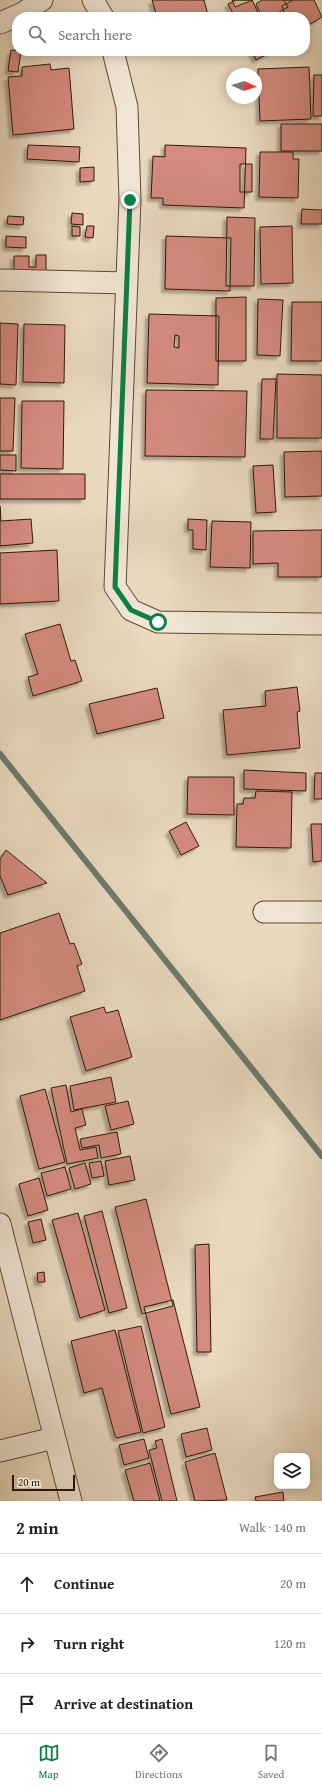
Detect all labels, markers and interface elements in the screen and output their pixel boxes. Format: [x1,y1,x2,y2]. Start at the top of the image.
search box [12,12,310,56]
icon: search [26,23,48,45]
text: Search here [58,24,132,45]
north arrow [226,68,262,104]
route end [121,191,139,209]
route start [149,613,167,631]
map controls [274,1453,310,1489]
button: layers [274,1453,310,1489]
scale bar [12,1473,75,1492]
text: 20 m [18,1474,40,1490]
text: 2 min [16,1515,58,1540]
text: Walk · 140 m [239,1518,306,1537]
icon: ahead [16,1573,38,1595]
text: Continue [54,1573,115,1594]
text: 20 m [280,1574,306,1593]
icon: right [16,1633,38,1655]
text: Turn right [54,1633,125,1654]
text: 120 m [274,1634,306,1653]
icon: arrive [16,1693,38,1715]
text: Arrive at destination [54,1693,193,1714]
tab: Map [38,1742,60,1782]
tab: Directions [135,1742,182,1782]
tab: Saved [258,1742,284,1782]

